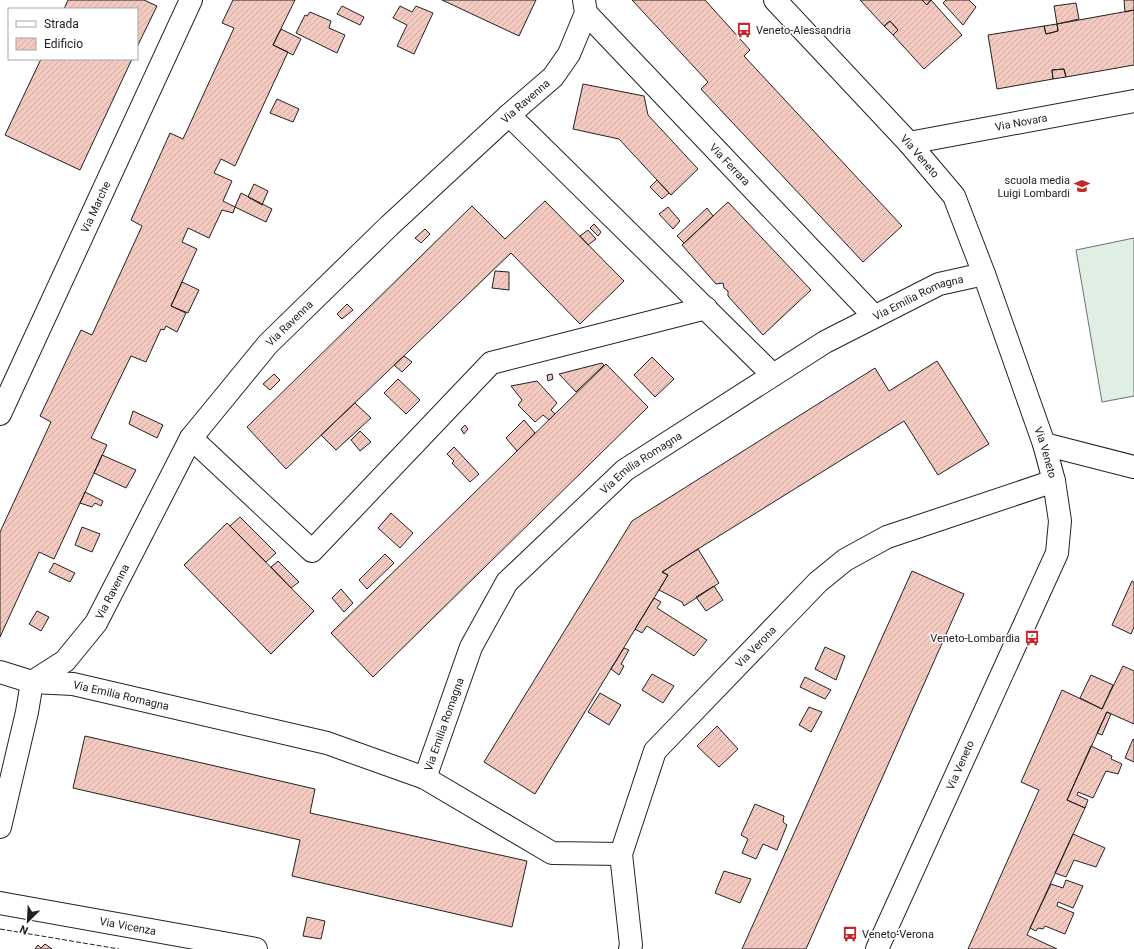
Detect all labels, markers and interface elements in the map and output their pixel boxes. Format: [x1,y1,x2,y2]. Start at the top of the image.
legend [8,8,138,60]
text: Strada [44,17,79,31]
bus stop icon: Veneto-Alessandria [735,21,753,39]
place label: Veneto-Alessandria [756,24,851,37]
text: Edificio [44,37,83,51]
street label: Via Ravenna [498,77,553,126]
street label: Via Novara [994,111,1049,134]
street label: Via Veneto [898,132,942,181]
street label: Via Ferrara [707,141,753,189]
place label: scuola media Luigi Lombardi [997,174,1070,200]
school or university icon: scuola media Luigi Lombardi [1073,177,1091,195]
street label: Via Marche [78,179,114,235]
street label: Via Emilia Romagna [871,273,965,323]
street label: Via Ravenna [264,298,316,349]
street label: Via Veneto [1032,425,1059,480]
street label: Via Emilia Romagna [598,429,685,497]
street label: Via Ravenna [93,562,132,622]
street label: Via Verona [733,623,779,671]
bus stop icon: Veneto-Lombardia [1023,629,1041,647]
place label: Veneto-Lombardia [930,632,1020,645]
street label: Via Emilia Romagna [422,676,467,773]
street label: Via Emilia Romagna [72,678,170,713]
street label: Via Veneto [944,739,977,792]
north arrow [8,901,48,941]
street label: Via Vicenza [99,915,157,938]
text: N [18,922,30,937]
bus stop icon: Veneto-Verona [841,925,859,943]
place label: Veneto-Verona [862,928,934,941]

